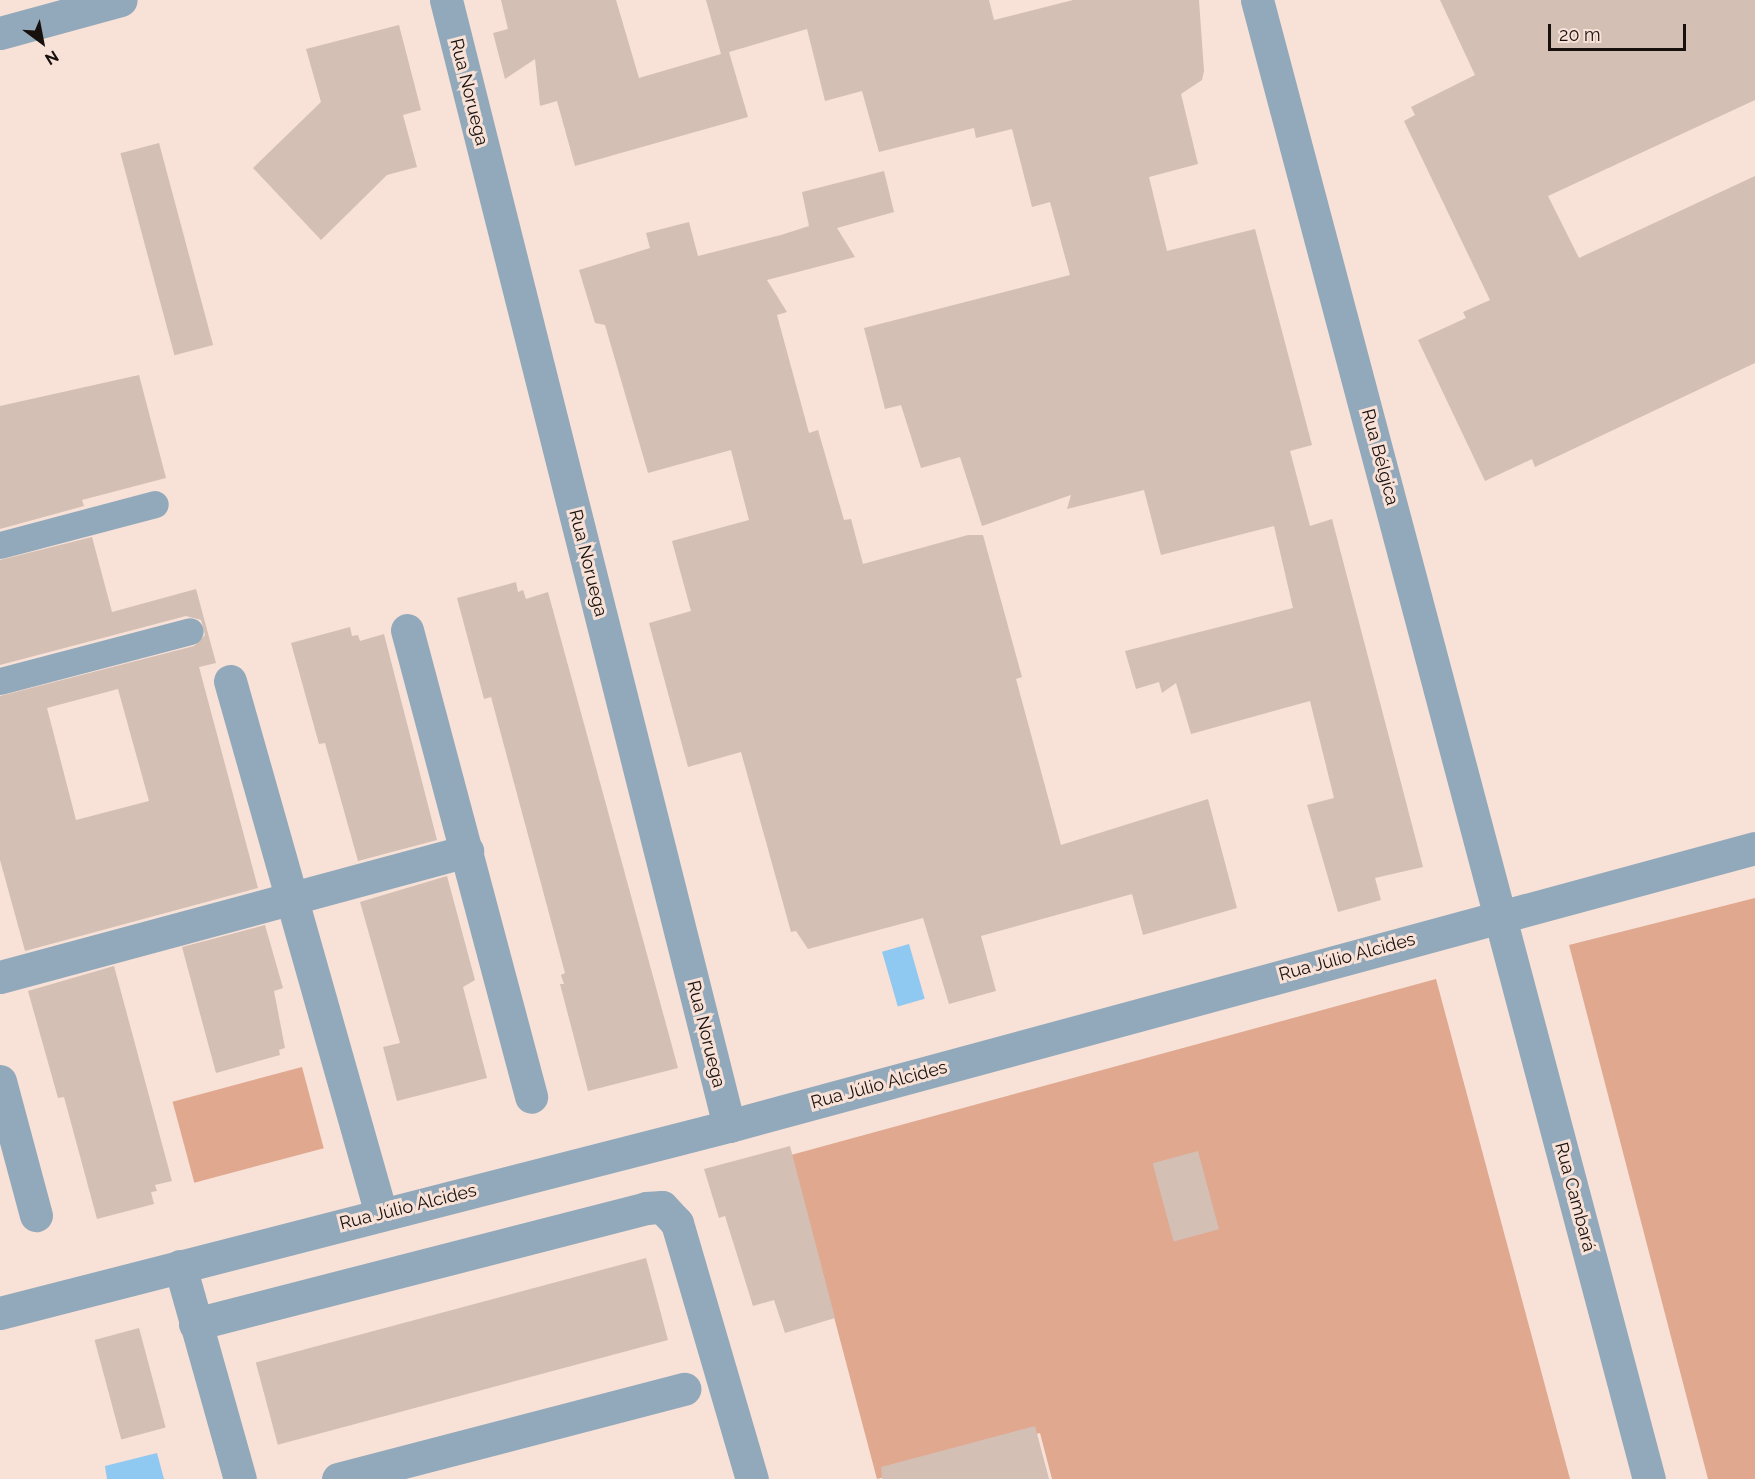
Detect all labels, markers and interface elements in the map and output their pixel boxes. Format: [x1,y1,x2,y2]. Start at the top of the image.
north arrow [12,12,72,72]
scale bar [1551,12,1689,50]
text: 20 m [1559,24,1601,45]
street label: Rua Noruega [445,36,493,148]
text: N [42,46,62,69]
street label: Rua Bélgica [1357,406,1403,508]
street label: Rua Noruega [564,507,612,619]
street label: Rua Júlio Alcides [1276,928,1418,986]
street label: Rua Noruega [682,978,730,1090]
street label: Rua Júlio Alcides [808,1056,950,1114]
street label: Rua Cambará [1550,1140,1600,1254]
street label: Rua Júlio Alcides [337,1179,479,1235]

